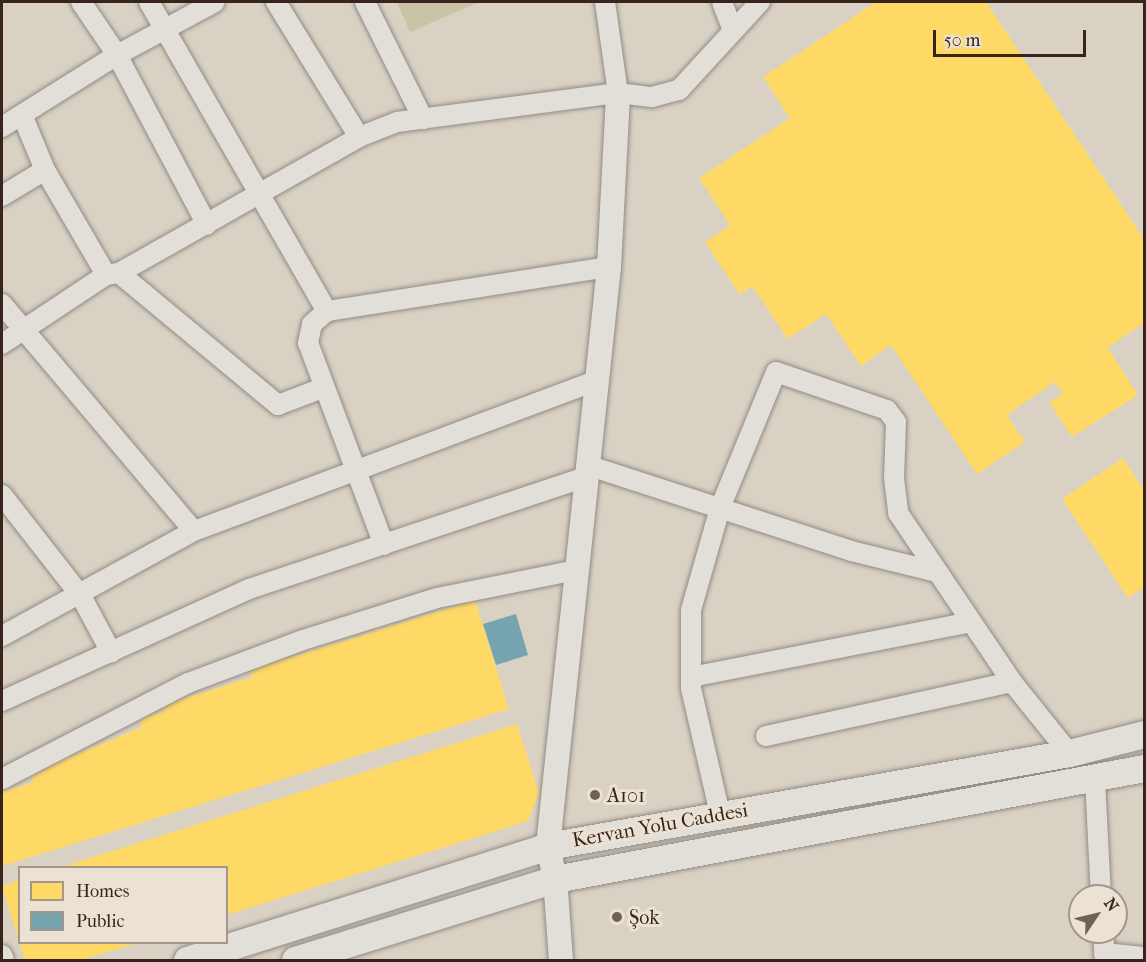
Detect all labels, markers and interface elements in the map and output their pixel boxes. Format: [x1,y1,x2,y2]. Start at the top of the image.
scale bar [936,18,1089,56]
text: 50 m [944,30,980,51]
place label: A101 [607,783,645,807]
marker: A101 [588,788,602,802]
street label: Kervan Yolu Caddesi [570,798,750,852]
legend [18,866,228,944]
text: Homes [76,881,130,902]
north arrow [1068,884,1128,944]
text: N [1100,894,1123,915]
place label: Şok [629,905,660,929]
marker: Şok [610,910,624,924]
text: Public [76,911,124,932]

